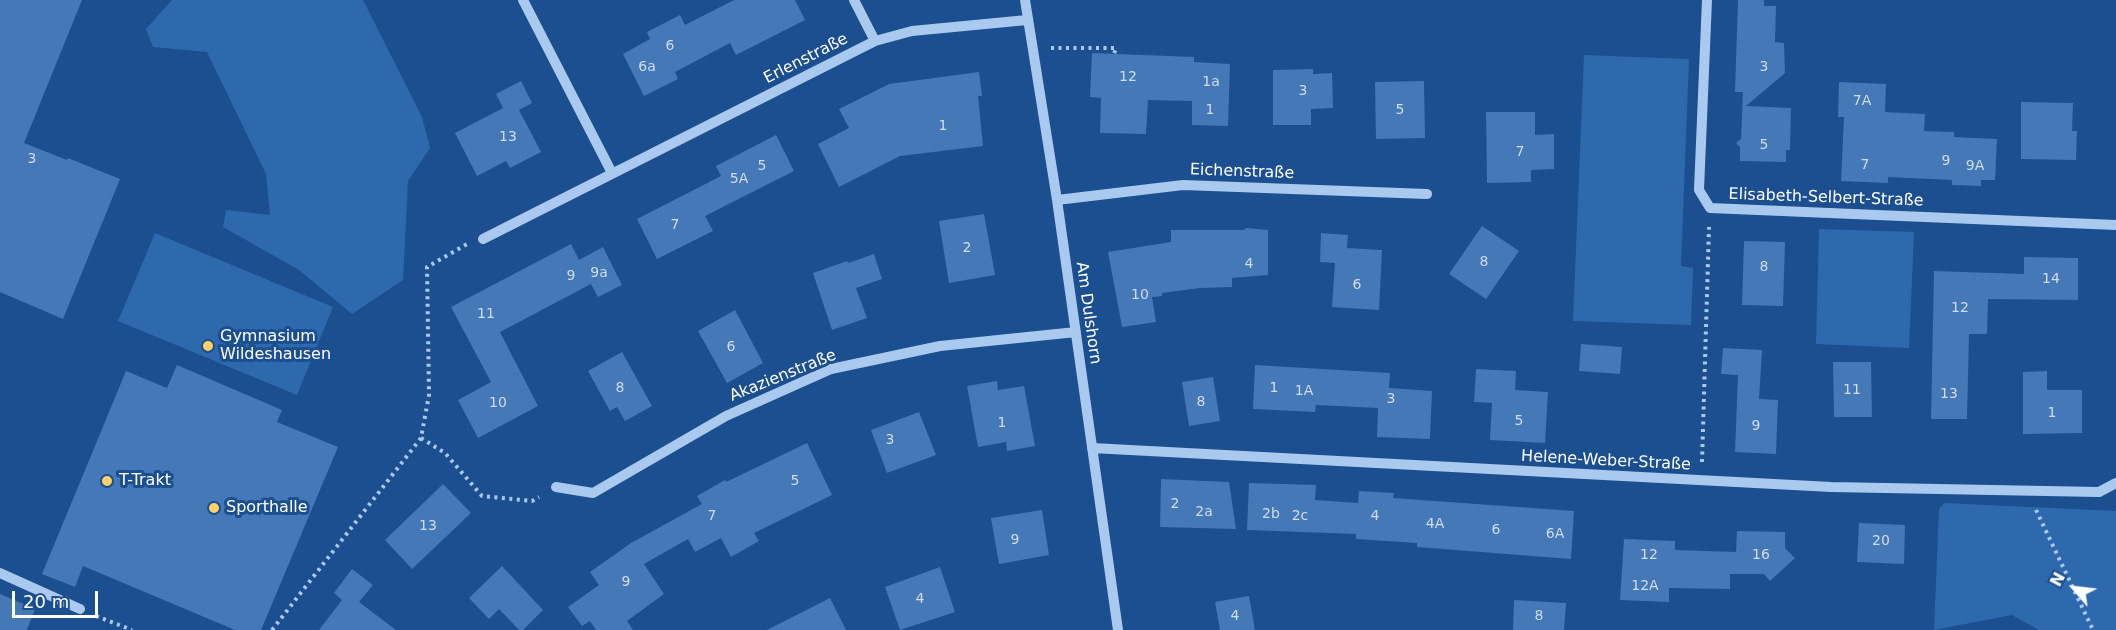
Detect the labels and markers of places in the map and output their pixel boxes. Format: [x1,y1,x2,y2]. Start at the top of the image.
place label: Gymnasium Wildeshausen [220,327,331,365]
marker: Gymnasium Wildeshausen [201,339,215,353]
place label: T-Trakt [119,471,171,491]
marker: T-Trakt [100,474,114,488]
place label: Sporthalle [226,498,308,518]
marker: Sporthalle [207,501,221,515]

